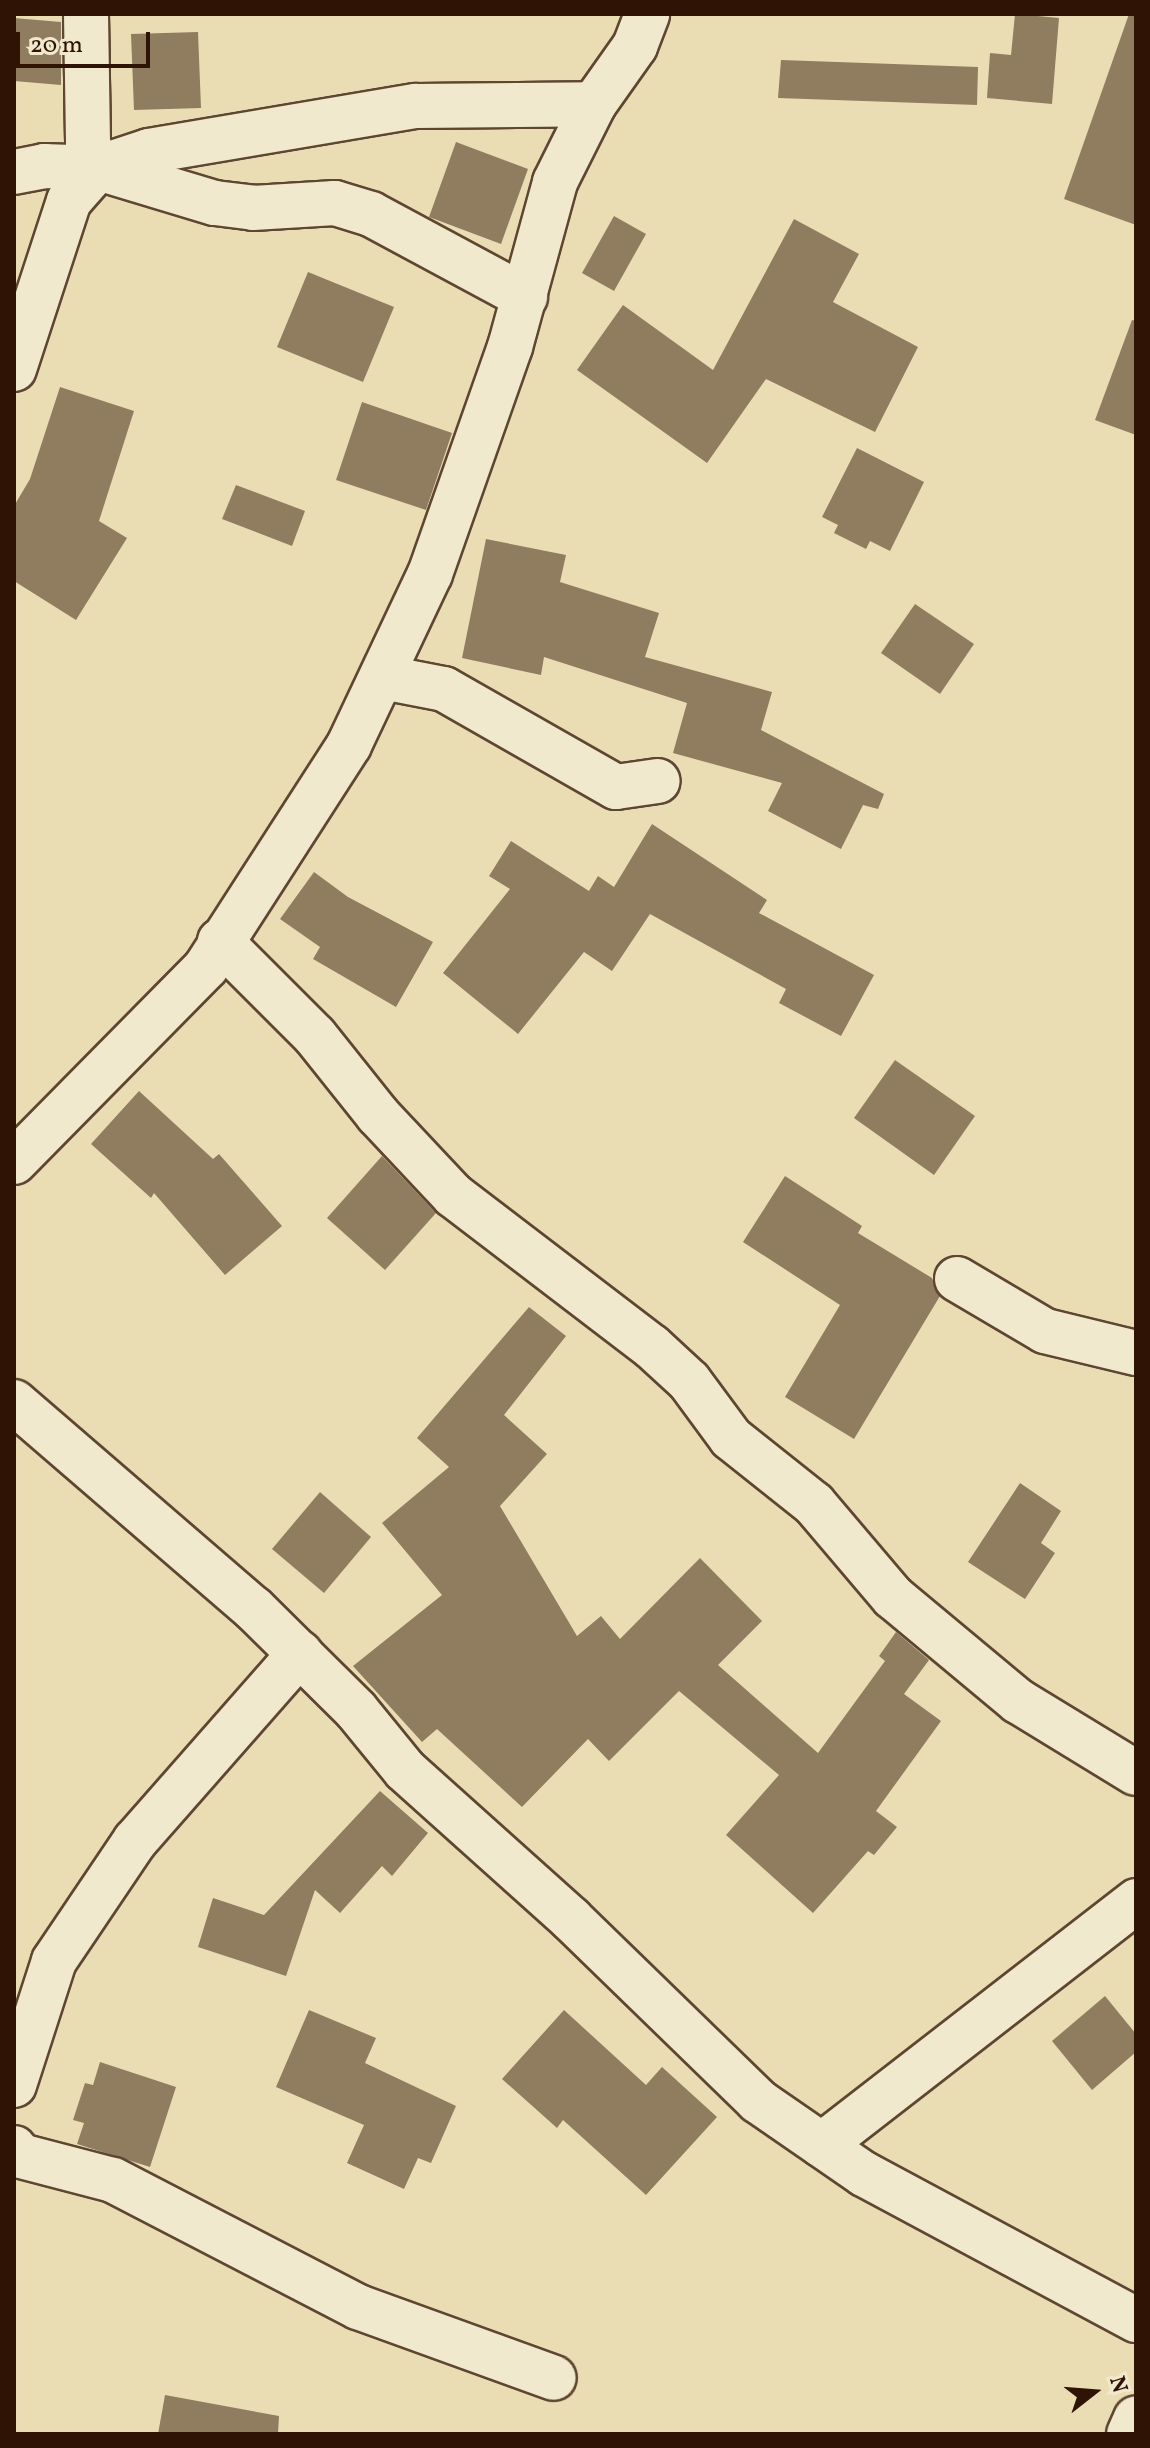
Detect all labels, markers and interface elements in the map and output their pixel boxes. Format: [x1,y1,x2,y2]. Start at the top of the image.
scale bar [20,16,154,66]
text: 20 m [30,29,83,63]
north arrow [1054,2352,1134,2432]
text: N [1100,2373,1135,2397]

